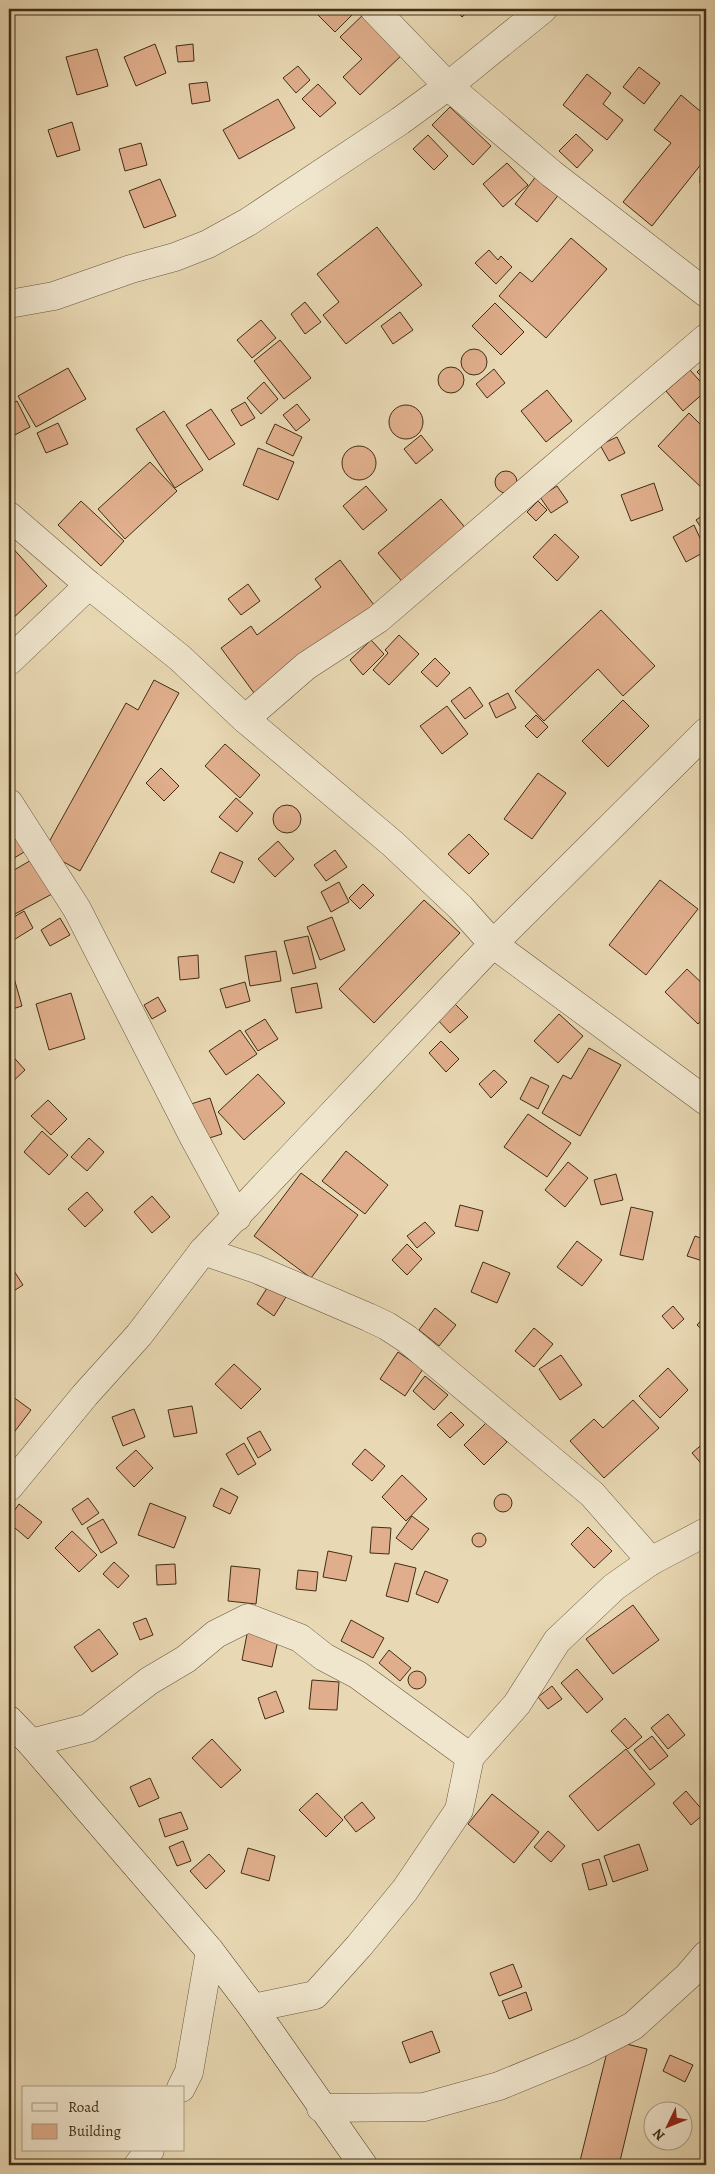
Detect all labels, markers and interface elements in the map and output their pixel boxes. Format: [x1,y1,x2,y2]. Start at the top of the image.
legend [22,2086,185,2152]
text: Road [68,2097,100,2117]
north arrow [642,2102,692,2152]
text: Building [68,2121,121,2141]
text: N [648,2124,669,2145]

